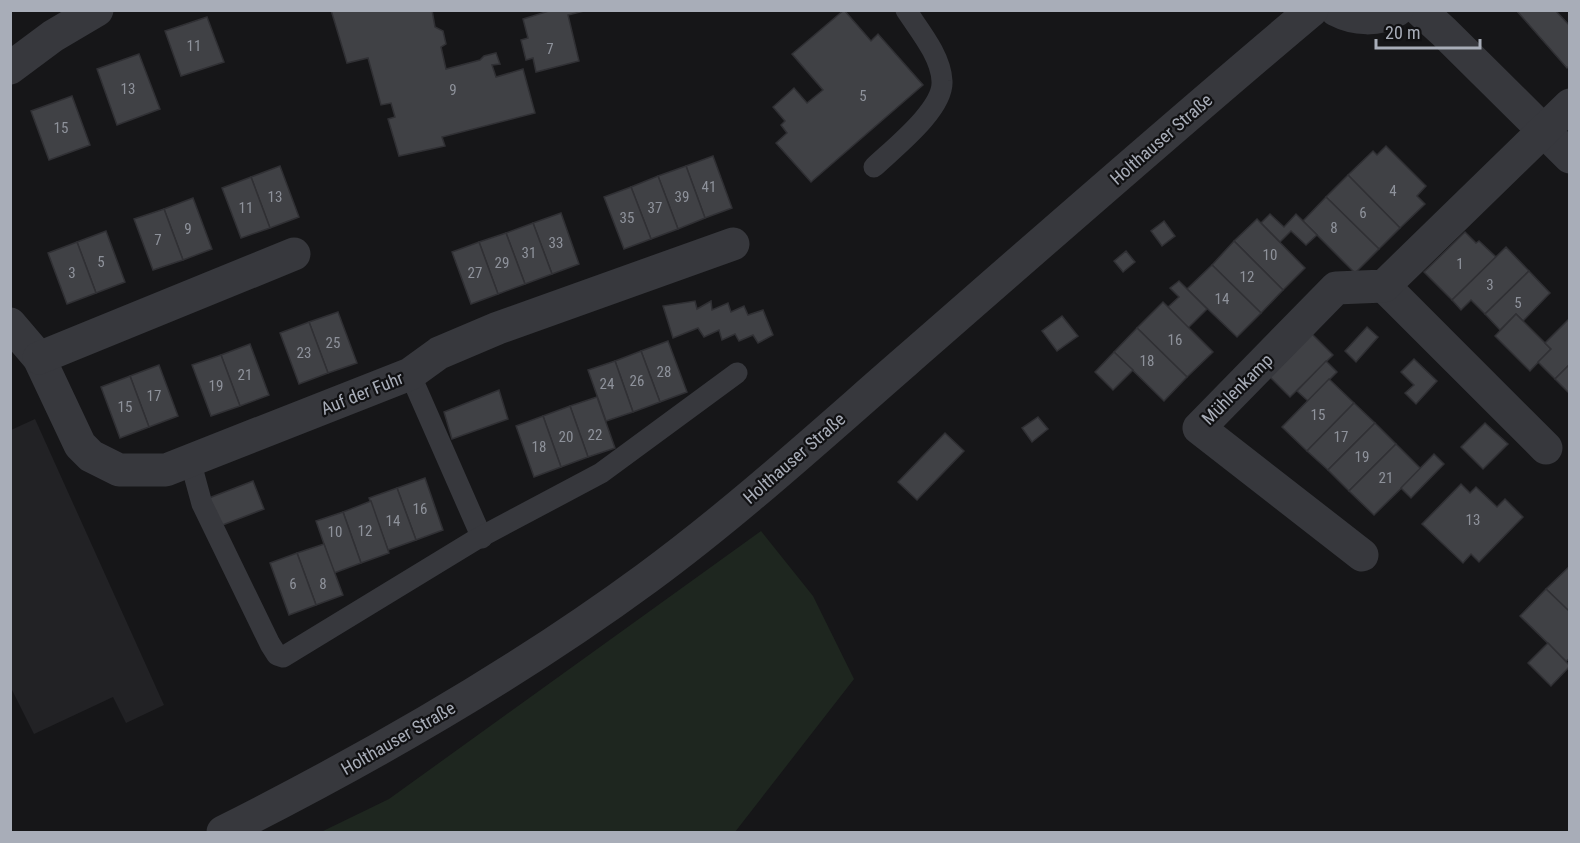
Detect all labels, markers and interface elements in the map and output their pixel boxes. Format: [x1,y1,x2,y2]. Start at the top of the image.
scale bar [1376,12,1480,50]
text: 20 m [1385,22,1420,43]
house number: 11 [187,37,201,55]
house number: 7 [546,40,554,58]
house number: 13 [121,80,135,98]
house number: 9 [449,81,457,99]
house number: 5 [859,87,867,105]
street label: Holthauser Straße [1106,89,1216,189]
house number: 15 [54,119,68,137]
house number: 41 [702,178,716,196]
house number: 4 [1389,182,1397,200]
house number: 13 [268,188,282,206]
house number: 39 [675,188,689,206]
house number: 11 [239,199,253,217]
house number: 37 [648,199,662,217]
house number: 6 [1359,204,1367,222]
house number: 35 [620,209,634,227]
house number: 8 [1330,219,1338,237]
house number: 9 [184,220,192,238]
house number: 7 [154,231,162,249]
house number: 33 [549,234,563,252]
house number: 31 [522,244,536,262]
house number: 10 [1263,246,1277,264]
house number: 5 [97,253,105,271]
house number: 29 [495,254,509,272]
house number: 1 [1456,255,1464,273]
house number: 3 [68,264,76,282]
house number: 27 [468,264,482,282]
house number: 12 [1240,268,1254,286]
house number: 3 [1486,276,1494,294]
house number: 14 [1215,290,1229,308]
house number: 5 [1514,294,1522,312]
house number: 16 [1168,331,1182,349]
house number: 25 [326,334,340,352]
house number: 23 [297,344,311,362]
street label: Mühlenkamp [1197,349,1277,429]
house number: 18 [1140,352,1154,370]
house number: 28 [657,363,671,381]
house number: 21 [238,366,252,384]
street label: Auf der Fuhr [318,367,407,419]
house number: 26 [630,372,644,390]
house number: 24 [600,375,614,393]
house number: 19 [209,377,223,395]
house number: 17 [147,387,161,405]
house number: 15 [118,398,132,416]
house number: 15 [1311,406,1325,424]
street label: Holthauser Straße [739,408,849,508]
house number: 22 [588,426,602,444]
house number: 20 [559,428,573,446]
house number: 17 [1334,428,1348,446]
house number: 18 [532,438,546,456]
house number: 19 [1355,448,1369,466]
house number: 21 [1379,469,1393,487]
house number: 16 [413,500,427,518]
house number: 13 [1466,511,1480,529]
house number: 14 [386,512,400,530]
house number: 12 [358,522,372,540]
house number: 10 [328,523,342,541]
house number: 6 [289,575,297,593]
house number: 8 [319,575,327,593]
street label: Holthauser Straße [337,697,459,779]

